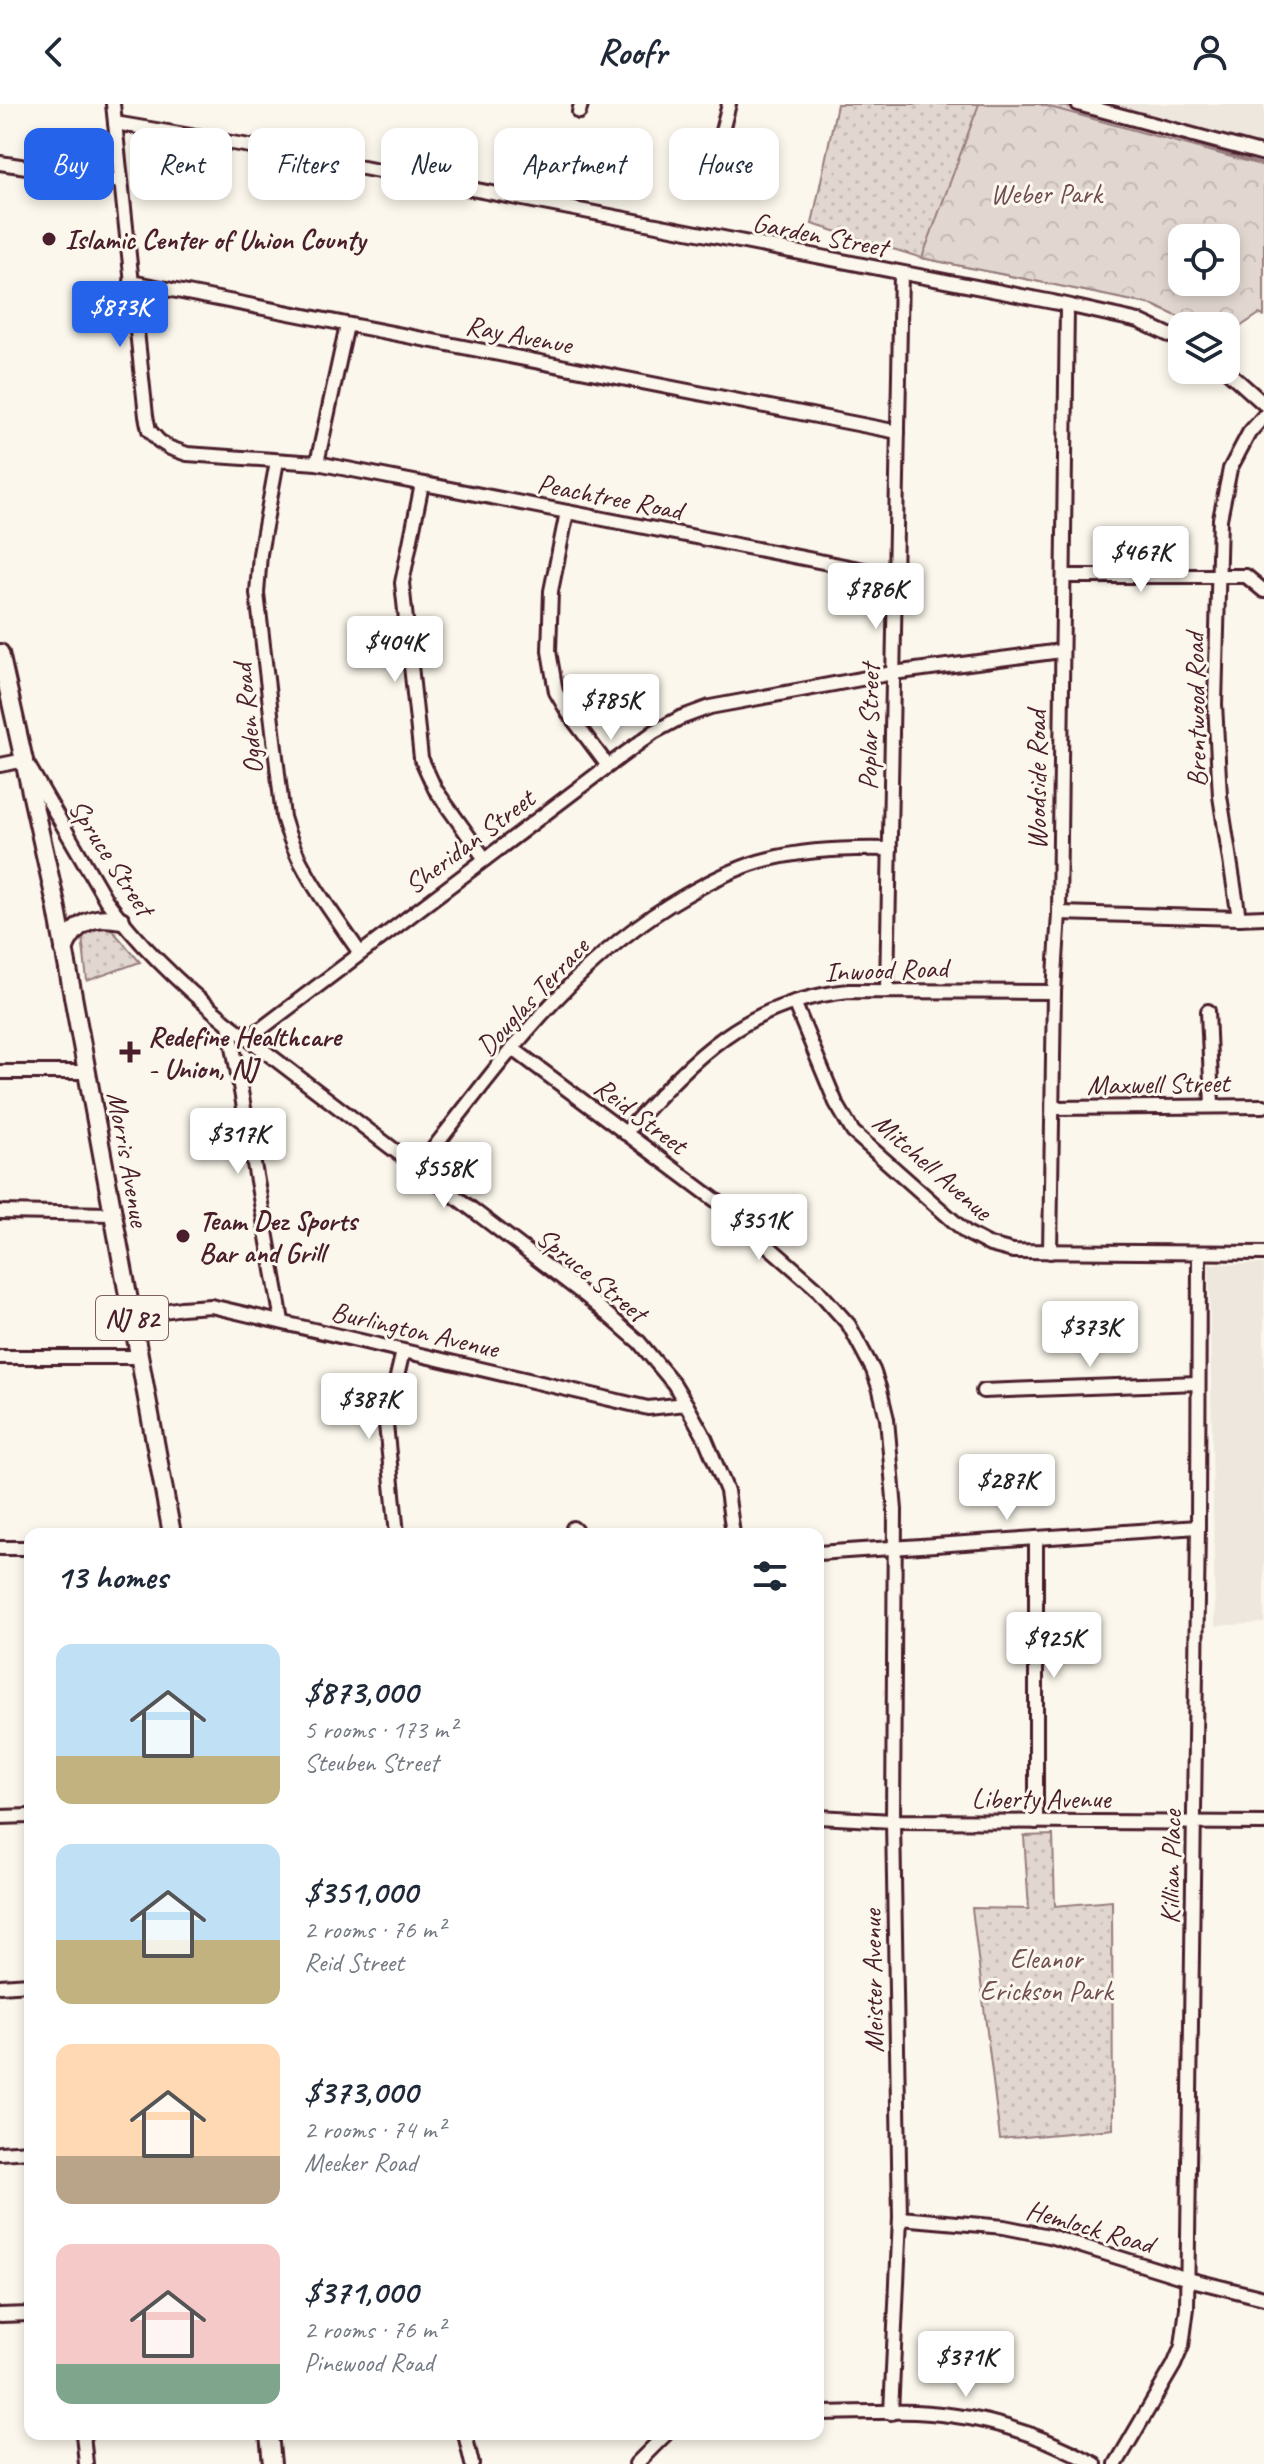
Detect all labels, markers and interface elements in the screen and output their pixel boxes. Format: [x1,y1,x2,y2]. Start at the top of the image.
text: Roofr [597,29,667,75]
icon: back [32,30,76,74]
icon: person [1188,30,1232,74]
chip: Buy [24,128,114,200]
chip: Rent [130,128,232,200]
chip: Filters [248,128,365,200]
chip: New [381,128,478,200]
chip: Apartment [494,128,653,200]
chip: House [669,128,779,200]
park label: Weber Park [990,176,1104,211]
street label: Garden Street [750,204,894,265]
place label: Islamic Center of Union County [65,222,368,257]
map controls [1168,224,1240,384]
button: locate [1168,224,1240,296]
marker: Islamic Center of Union County [40,230,58,248]
pin: $873K [64,281,176,349]
text: $873K [90,290,150,323]
street label: Ray Avenue [463,307,577,362]
button: layers [1168,312,1240,384]
street label: Peachtree Road [534,465,689,528]
pin: $467K [1085,526,1197,594]
text: $467K [1111,535,1171,568]
pin: $786K [820,563,932,631]
text: $786K [846,572,906,605]
pin: $404K [339,616,451,684]
text: $404K [365,625,425,658]
street label: Brentwood Road [1177,628,1214,788]
street label: Ogden Road [224,658,271,776]
street label: Poplar Street [850,660,887,791]
pin: $785K [555,674,667,742]
text: $785K [581,683,641,716]
street label: Woodside Road [1019,706,1054,850]
street label: Sheridan Street [397,779,543,902]
street label: Spruce Street [61,792,164,925]
street label: Douglas Terrace [469,928,597,1063]
street label: Inwood Road [824,950,952,989]
place label: Redefine Healthcare - Union, NJ [148,1019,343,1086]
marker: Redefine Healthcare - Union, NJ [119,1041,141,1063]
street label: Maxwell Street [1087,1065,1232,1102]
street label: Reid Street [587,1069,696,1163]
street label: Morris Avenue [99,1089,158,1231]
street label: Mitchell Avenue [866,1105,1001,1229]
pin: $317K [182,1108,294,1176]
text: $317K [208,1117,268,1150]
pin: $558K [388,1142,500,1210]
text: $558K [414,1151,474,1184]
pin: $351K [703,1194,815,1262]
place label: Team Dez Sports Bar and Grill [199,1203,360,1270]
text: $351K [729,1203,789,1236]
street label: Spruce Street [529,1219,657,1332]
marker: Team Dez Sports Bar and Grill [174,1227,192,1245]
street label: Burlington Avenue [328,1293,504,1366]
road number: NJ 82 [96,1296,168,1340]
pin: $373K [1034,1301,1146,1369]
text: $373K [1060,1310,1120,1343]
pin: $387K [313,1373,425,1441]
text: $387K [339,1382,399,1415]
pin: $287K [951,1454,1063,1522]
text: $287K [977,1463,1037,1496]
icon: filters [748,1554,792,1598]
text: 13 homes [56,1555,167,1598]
pin: $925K [998,1612,1110,1680]
text: $925K [1024,1621,1084,1654]
text: $873,000 [304,1670,418,1713]
icon: home [120,1676,216,1772]
text: 5 rooms · 173 m² [304,1713,456,1746]
text: Steuben Street [304,1746,438,1779]
street label: Liberty Avenue [972,1781,1112,1816]
street label: Killian Place [1152,1808,1189,1924]
text: $351,000 [304,1870,417,1913]
icon: home [120,1876,216,1972]
street label: Meister Avenue [854,1907,891,2053]
text: 2 rooms · 76 m² [304,1913,445,1946]
park label: Eleanor Erickson Park [980,1941,1115,2008]
text: Reid Street [304,1946,404,1979]
text: $373,000 [304,2070,418,2113]
icon: home [120,2076,216,2172]
text: 2 rooms · 74 m² [304,2113,445,2146]
text: Meeker Road [304,2146,417,2179]
street label: Hemlock Road [1022,2192,1161,2262]
text: $371,000 [304,2270,418,2313]
icon: home [120,2276,216,2372]
text: 2 rooms · 76 m² [304,2313,445,2346]
pin: $371K [910,2331,1022,2399]
text: $371K [936,2340,996,2373]
text: Pinewood Road [304,2346,433,2379]

